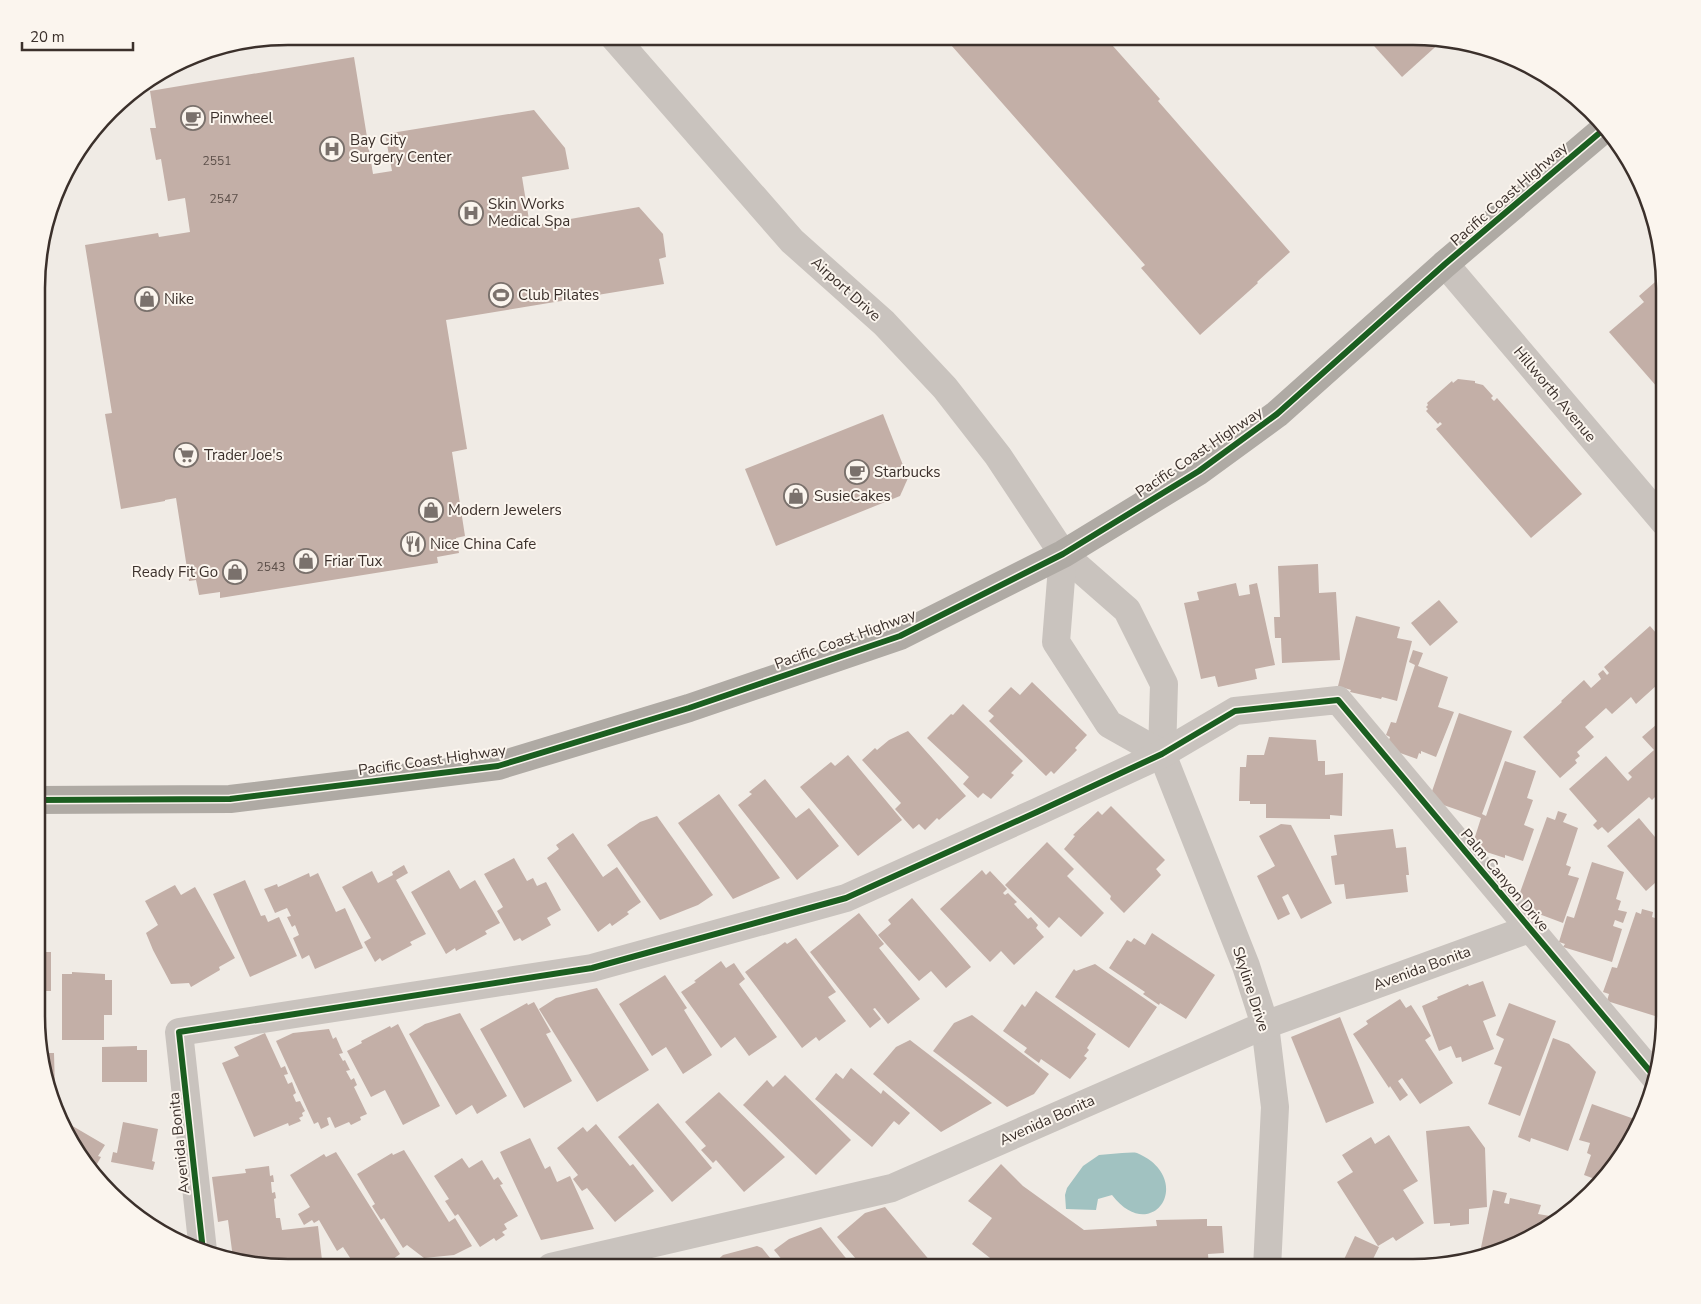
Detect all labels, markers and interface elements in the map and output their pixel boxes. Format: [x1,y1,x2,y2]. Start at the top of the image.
scale bar [22,20,134,52]
text: 20 m [30,27,65,47]
cafe icon: Pinwheel [180,105,206,131]
place label: Pinwheel [210,108,274,128]
place label: Bay City Surgery Center [350,130,452,167]
hospital icon: Bay City Surgery Center [319,136,345,162]
street label: Pacific Coast Highway [1446,137,1572,250]
house number: 2551 [203,153,231,169]
house number: 2547 [210,191,238,207]
place label: Skin Works Medical Spa [488,194,570,231]
hospital icon: Skin Works Medical Spa [458,200,484,226]
street label: Airport Drive [807,252,885,326]
sports icon: Club Pilates [488,282,514,308]
place label: Club Pilates [518,285,599,305]
shop icon: Nike [134,286,160,312]
place label: Nike [164,289,194,309]
street label: Hillworth Avenue [1509,342,1601,446]
street label: Pacific Coast Highway [1132,402,1267,502]
supermarket icon: Trader Joe's [173,442,199,468]
place label: Trader Joe's [204,445,283,465]
cafe icon: Starbucks [844,459,870,485]
place label: Starbucks [874,462,940,482]
shop icon: SusieCakes [783,483,809,509]
place label: SusieCakes [814,486,891,506]
shop icon: Modern Jewelers [418,497,444,523]
place label: Modern Jewelers [448,500,562,520]
restaurant icon: Nice China Cafe [400,531,426,557]
place label: Nice China Cafe [430,534,536,554]
shop icon: Friar Tux [293,548,319,574]
place label: Friar Tux [324,551,382,571]
shop icon: Ready Fit Go [222,559,248,585]
house number: 2543 [257,559,285,575]
place label: Ready Fit Go [132,562,218,582]
street label: Pacific Coast Highway [772,604,919,674]
street label: Pacific Coast Highway [357,740,507,780]
street label: Palm Canyon Drive [1456,824,1554,936]
street label: Avenida Bonita [1370,941,1474,995]
street label: Skyline Drive [1228,944,1274,1034]
street label: Avenida Bonita [996,1090,1098,1150]
street label: Avenida Bonita [164,1091,194,1195]

